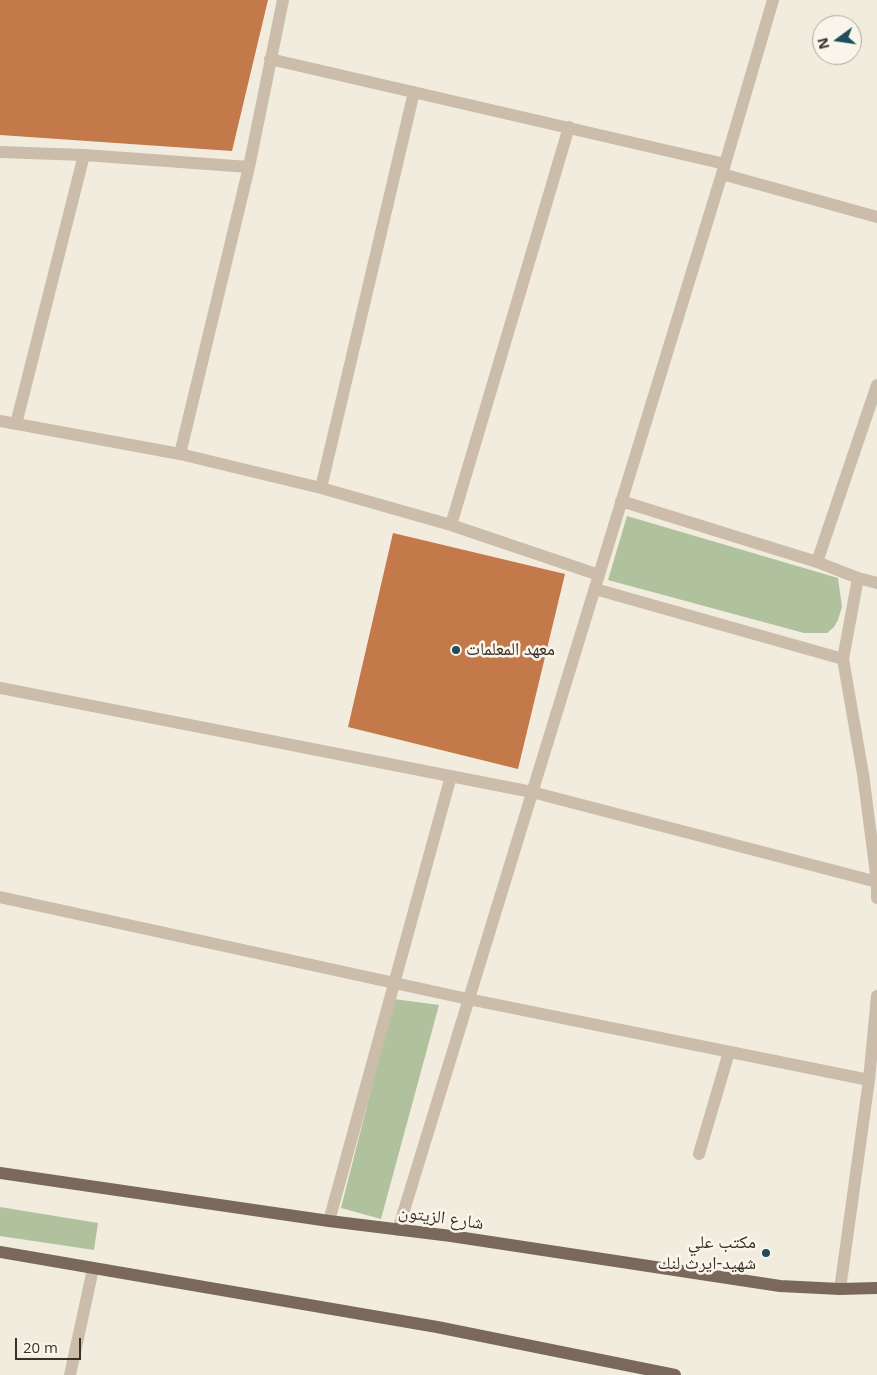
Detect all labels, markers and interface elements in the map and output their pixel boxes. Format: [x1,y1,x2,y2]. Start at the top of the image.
north arrow [812,15,862,65]
text: N [812,36,834,51]
place label: معهد المعلمات [466,639,555,661]
marker: معهد المعلمات [450,644,462,656]
street label: شارع الزيتون [397,1201,485,1235]
place label: مكتب علي شهيد-ايرث لنك [658,1232,756,1274]
marker: مكتب علي شهيد-ايرث لنك [760,1247,772,1259]
scale bar [18,1328,84,1360]
text: 20 m [23,1337,58,1357]

